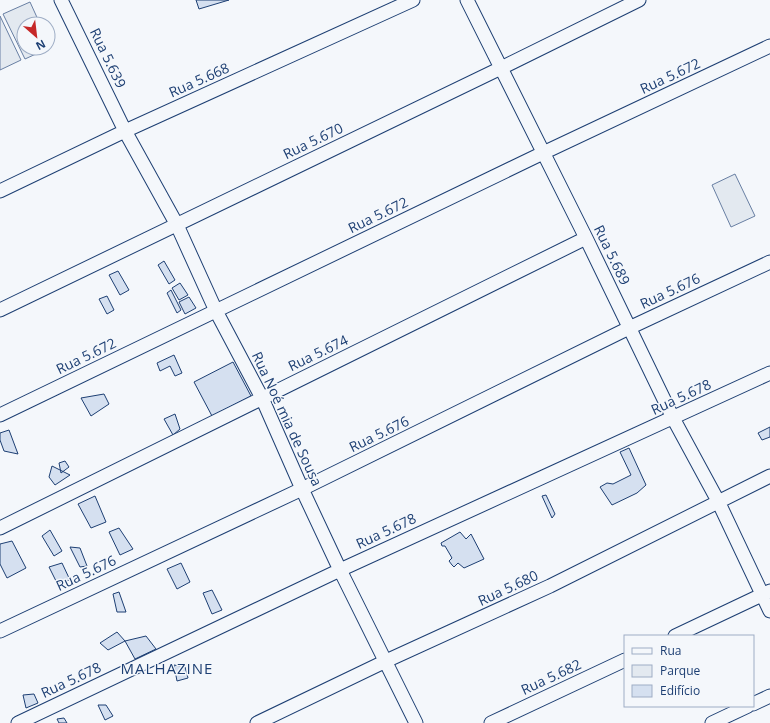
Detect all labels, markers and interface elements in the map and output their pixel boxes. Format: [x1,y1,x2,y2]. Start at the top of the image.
north arrow [16,16,56,56]
street label: Rua 5.639 [86,25,131,91]
text: N [33,37,48,54]
street label: Rua 5.672 [637,53,703,98]
street label: Rua 5.668 [166,58,232,101]
street label: Rua 5.670 [280,118,346,163]
street label: Rua 5.672 [345,192,411,237]
street label: Rua 5.689 [590,222,635,288]
street label: Rua 5.676 [637,268,703,313]
street label: Rua 5.674 [285,330,351,375]
street label: Rua 5.672 [53,333,119,378]
street label: Rua Noé mia de Sousa [248,349,327,489]
street label: Rua 5.678 [648,374,714,419]
street label: Rua 5.676 [346,411,412,456]
street label: Rua 5.678 [353,508,419,553]
street label: Rua 5.676 [53,550,119,595]
street label: Rua 5.680 [475,565,541,610]
legend [624,635,754,707]
text: Rua [660,642,681,659]
street label: Rua 5.682 [518,654,584,699]
street label: Rua 5.678 [38,657,104,702]
district label: MALHAZINE [121,658,213,678]
text: Parque [660,662,700,679]
text: Edifício [660,682,700,699]

